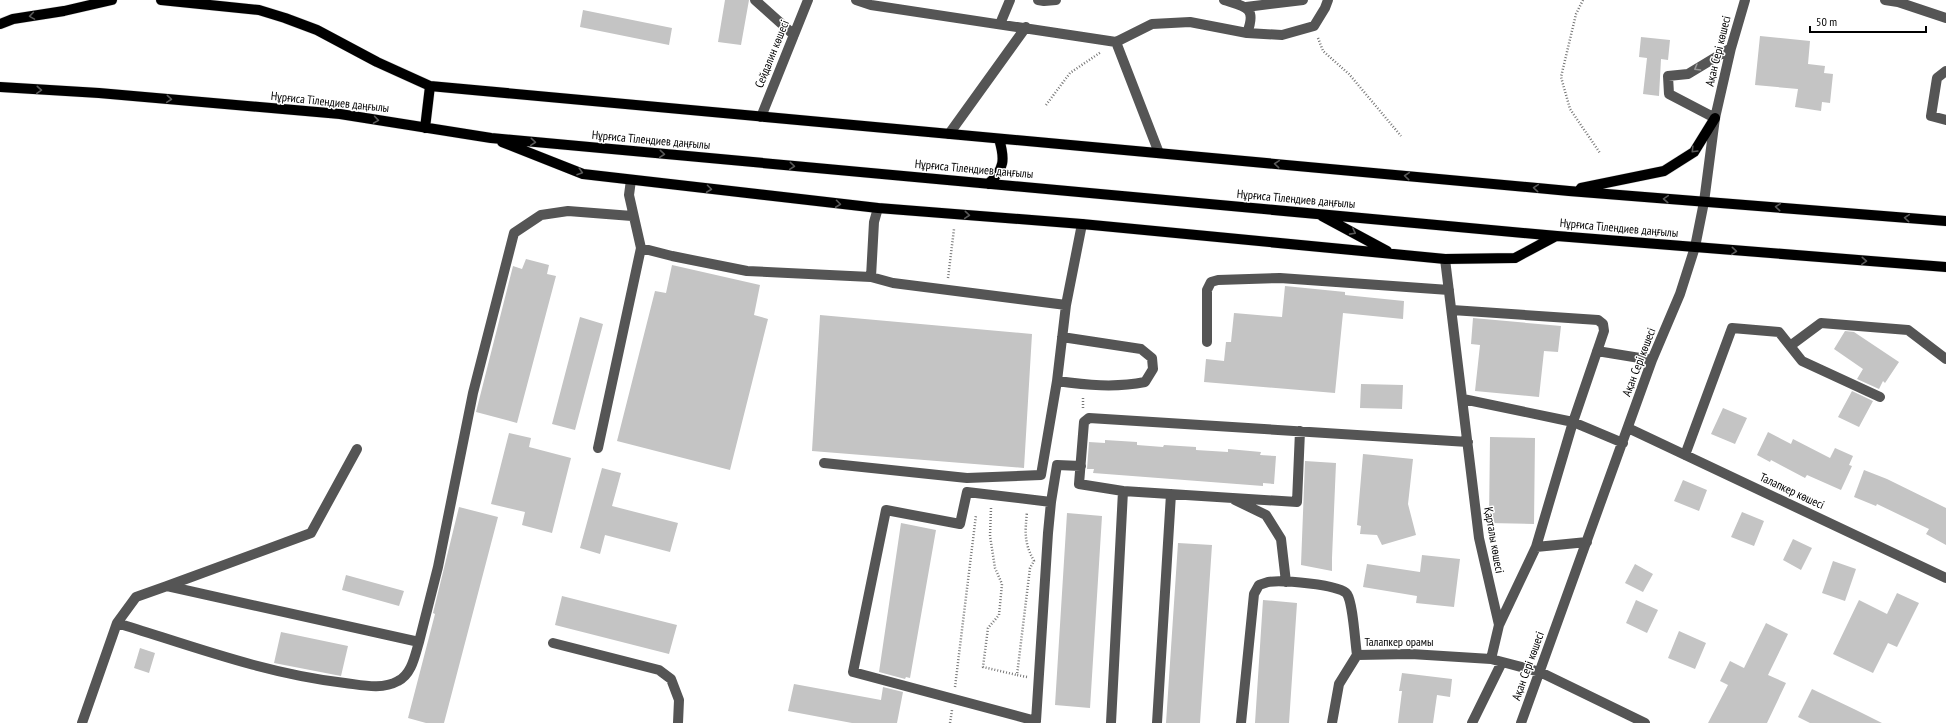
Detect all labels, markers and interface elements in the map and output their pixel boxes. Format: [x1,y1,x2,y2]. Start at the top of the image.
scale bar [1810,8,1926,34]
one-way arrow [29,12,35,20]
street label: Ақан Сері көшесі [1702,14,1734,88]
text: 50 m [1816,14,1837,29]
street label: Сейдалин көшесі [751,18,792,90]
one-way arrow [1695,63,1702,70]
one-way arrow [36,85,42,94]
street label: Нұрғиса Тілендиев даңғылы [270,88,390,115]
one-way arrow [166,95,172,104]
one-way arrow [373,115,379,124]
street label: Нұрғиса Тілендиев даңғылы [591,127,711,152]
one-way arrow [530,137,536,146]
one-way arrow [1691,145,1698,153]
one-way arrow [659,149,665,158]
street label: Нұрғиса Тілендиев даңғылы [914,156,1034,181]
one-way arrow [1274,160,1280,169]
one-way arrow [789,161,795,170]
one-way arrow [576,167,583,176]
one-way arrow [1404,171,1410,180]
one-way arrow [1533,183,1539,192]
one-way arrow [705,184,712,193]
street label: Нұрғиса Тілендиев даңғылы [1236,186,1356,211]
one-way arrow [1663,194,1669,203]
one-way arrow [835,199,841,208]
one-way arrow [1775,203,1781,212]
one-way arrow [964,211,970,220]
one-way arrow [1904,214,1910,223]
street label: Нұрғиса Тілендиев даңғылы [1559,215,1679,240]
one-way arrow [1349,228,1356,235]
one-way arrow [1731,246,1737,255]
one-way arrow [1861,256,1867,265]
street label: Ақан Сері көшесі [1619,325,1658,398]
street label: Талапкер көшесі [1757,469,1827,512]
street label: Қарталы көшесі [1481,506,1508,574]
street label: Ақан Сері көшесі [1508,629,1547,702]
street label: Талапкер орамы [1364,634,1434,649]

